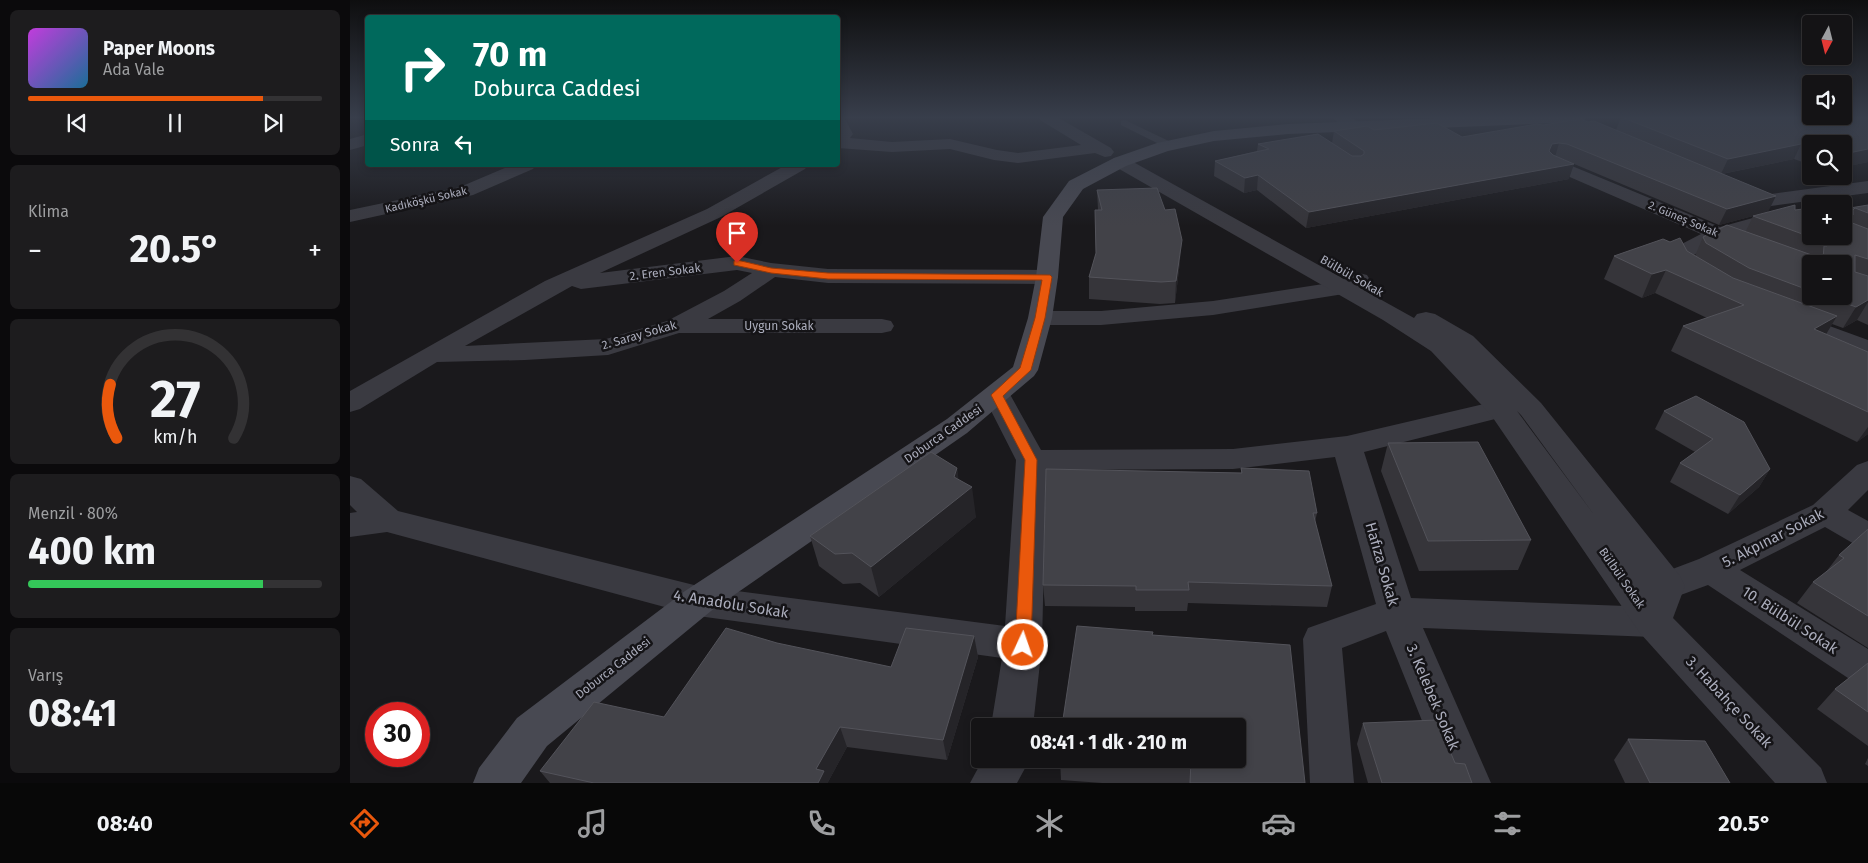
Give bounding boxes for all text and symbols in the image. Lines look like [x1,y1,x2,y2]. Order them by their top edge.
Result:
north arrow [1802,15,1852,65]
map controls [1802,15,1852,305]
text: 70 m [473,33,547,75]
icon: right [390,35,455,100]
text: Paper Moons [103,37,215,60]
text: Ada Vale [103,60,165,79]
text: Doburca Caddesi [473,75,641,102]
button: sound [1802,75,1852,125]
icon: previous [63,109,91,137]
icon: pause [161,109,189,137]
icon: next [259,109,287,137]
icon: left [450,130,478,158]
text: Sonra [390,133,440,156]
button: search [1802,135,1852,185]
street label: Kadıköşkü Sokak [384,184,469,216]
button: + [1802,195,1852,245]
street label: 2. Güneş Sokak [1646,198,1720,240]
text: Klima [28,202,69,221]
pin [716,212,758,263]
icon: arrive [723,219,751,247]
text: 20.5° [129,226,221,272]
text: − [28,234,42,267]
text: + [308,234,322,267]
street label: Bülbül Sokak [1318,252,1387,300]
button: − [1802,255,1852,305]
street label: 2. Eren Sokak [629,261,702,283]
street label: 2. Saray Sokak [600,317,679,352]
street label: Uygun Sokak [744,319,815,333]
text: 27 [150,368,200,431]
street label: Doburca Caddesi [902,402,984,466]
text: km/h [153,426,197,448]
text: Menzil · 80% [28,504,118,523]
street label: 5. Akpınar Sokak [1719,505,1827,571]
street label: Hafıza Sokak [1361,520,1403,608]
text: 400 km [28,528,156,574]
street label: Bülbül Sokak [1596,545,1649,612]
street label: 10. Bülbül Sokak [1739,582,1842,658]
street label: 4. Anadolu Sokak [672,586,790,622]
position arrow [996,618,1048,670]
street label: Doburca Caddesi [573,634,653,702]
street label: 3. Kelebek Sokak [1403,641,1464,753]
street label: 3. Habahçe Sokak [1682,653,1776,752]
text: Varış [28,666,63,685]
text: 08:41 [28,690,118,736]
speed limit sign: 30 [365,702,430,767]
text: 08:41 · 1 dk · 210 m [1030,731,1187,754]
icon: directions [347,806,382,841]
icon: music [575,806,610,841]
icon: phone [804,806,839,841]
icon: climate [1032,806,1067,841]
icon: car [1261,806,1296,841]
icon: filters [1490,806,1525,841]
text: 08:40 [97,810,153,837]
text: 20.5° [1718,810,1771,837]

